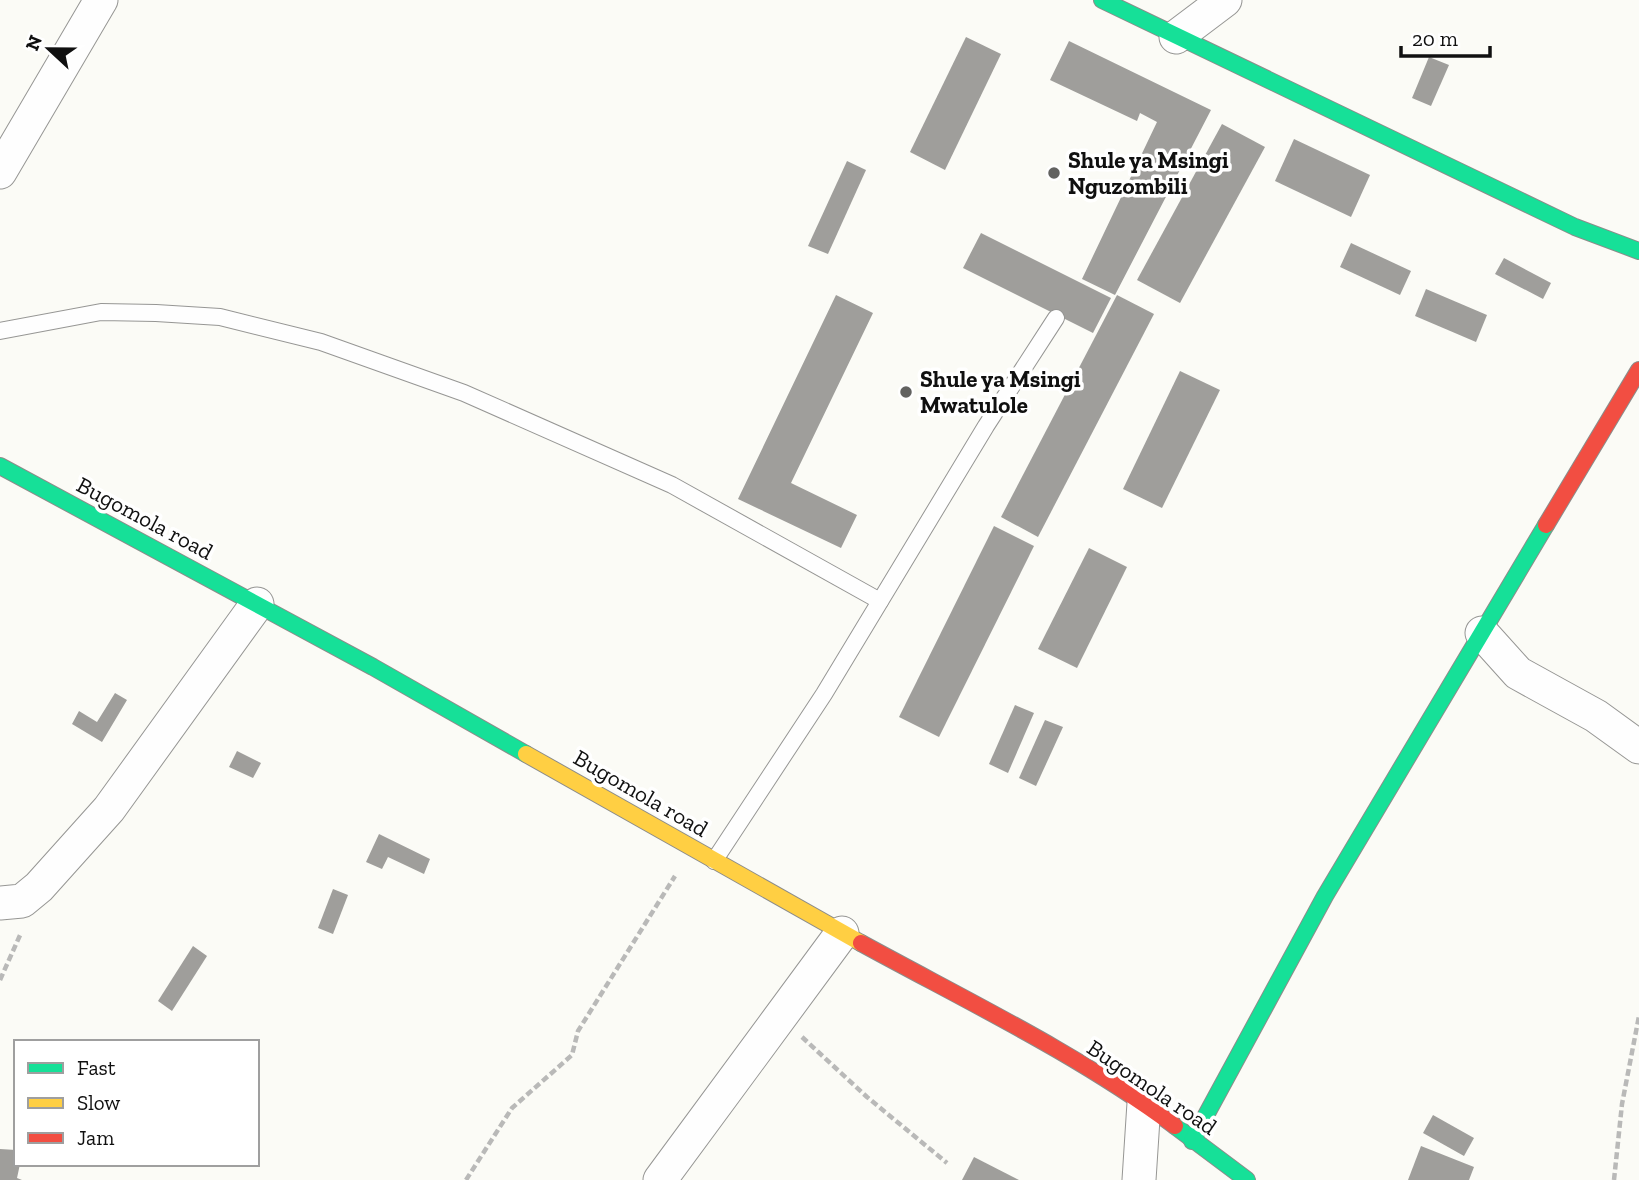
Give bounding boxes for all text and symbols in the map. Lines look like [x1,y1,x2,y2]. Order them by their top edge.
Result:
north arrow [14,14,84,84]
scale bar [1401,14,1490,58]
text: 20 m [1412,26,1458,51]
text: N [20,32,47,54]
place label: Shule ya Msingi Nguzombili [1068,146,1229,200]
marker: Shule ya Msingi Nguzombili [1046,165,1062,181]
place label: Shule ya Msingi Mwatulole [920,365,1081,419]
marker: Shule ya Msingi Mwatulole [898,384,914,400]
street label: Bugomola road [72,470,218,566]
street label: Bugomola road [569,743,713,843]
street label: Bugomola road [1082,1033,1223,1141]
legend [14,1040,259,1166]
text: Fast [77,1055,116,1080]
text: Slow [77,1090,120,1115]
text: Jam [77,1125,114,1150]

